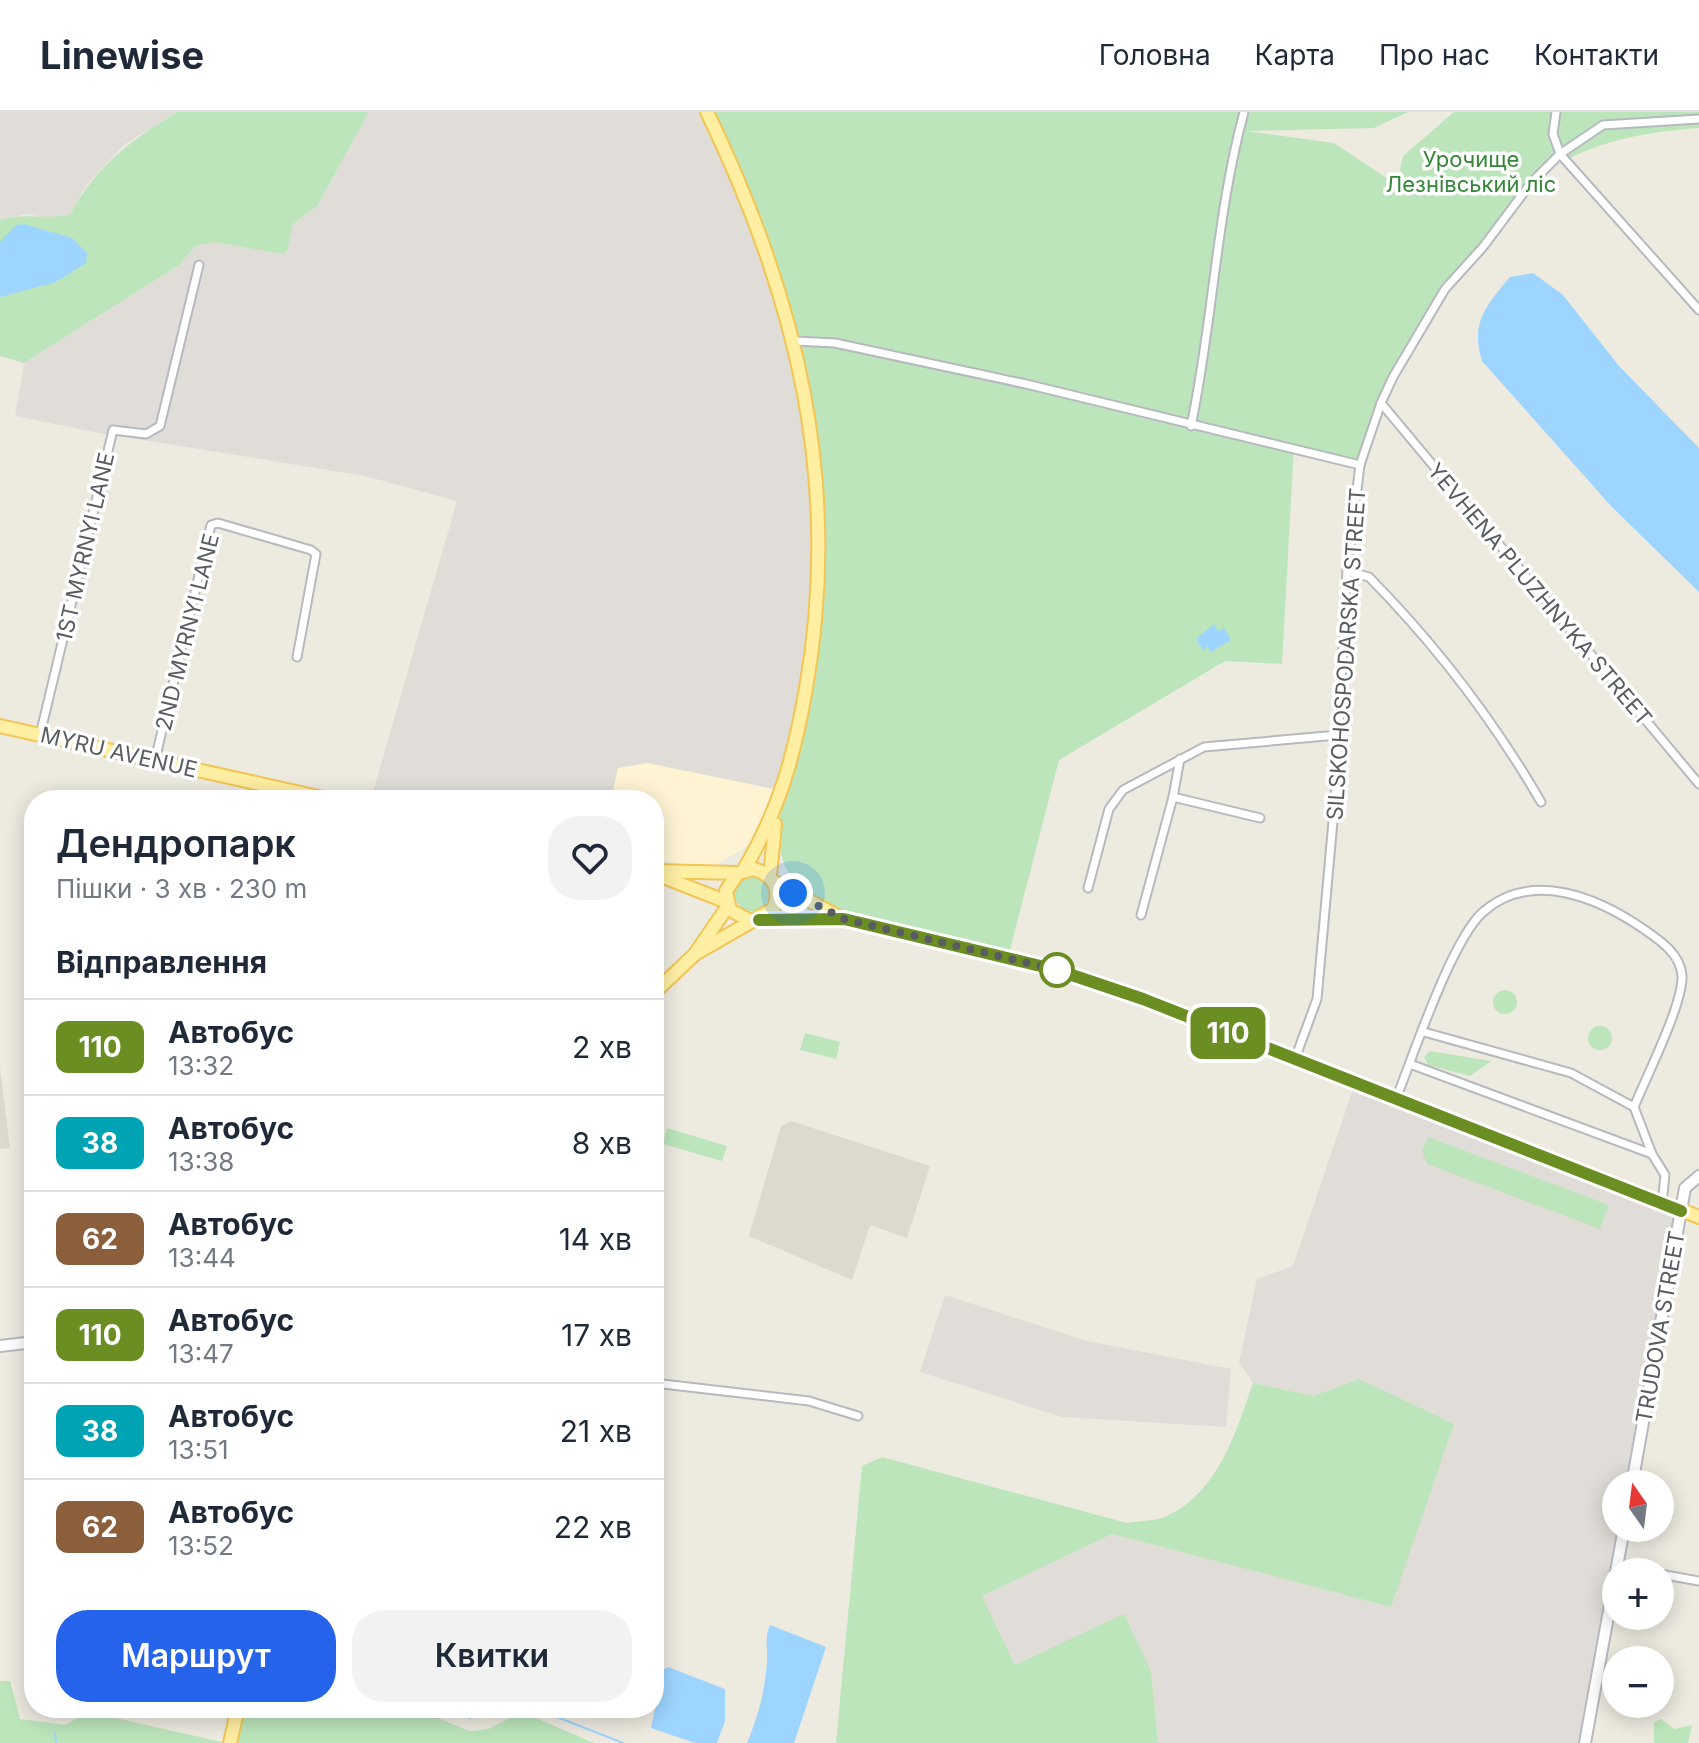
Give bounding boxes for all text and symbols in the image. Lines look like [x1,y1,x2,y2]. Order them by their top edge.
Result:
text: Linewise [40,32,204,78]
text: Головна [1099,38,1211,72]
text: Карта [1255,38,1335,72]
text: Про нас [1379,38,1490,72]
text: Контакти [1534,38,1659,72]
park label: Урочище Лезнівський ліс [1386,146,1556,197]
street label: 1ST MYRNYI LANE [51,450,119,644]
street label: YEVHENA PLUZHNYKA STREET [1422,457,1658,731]
street label: SILSKOHOSPODARSKA STREET [1321,487,1371,821]
street label: 2ND MYRNYI LANE [150,531,224,733]
street label: MYRU AVENUE [38,721,200,783]
button: heart [548,816,632,900]
text: Дендропарк [56,820,296,866]
text: Пішки · 3 хв · 230 m [56,873,307,904]
your location [773,873,813,913]
text: Відправлення [56,944,267,980]
unlabelled marker [1040,953,1074,987]
line badge: 110 [1182,1007,1274,1059]
text: Автобус [168,1014,294,1050]
text: 110 [1206,1016,1250,1050]
text: 2 хв [572,1029,632,1065]
text: 110 [78,1030,122,1064]
text: 13:32 [168,1050,234,1081]
text: Автобус [168,1110,294,1146]
text: 8 хв [572,1125,632,1161]
text: 38 [82,1126,118,1160]
text: 13:38 [168,1146,234,1177]
text: Автобус [168,1206,294,1242]
text: 14 хв [559,1221,632,1257]
text: 62 [82,1222,118,1256]
street label: TRUDOVA STREET [1630,1229,1690,1425]
text: 13:44 [168,1242,236,1273]
text: Автобус [168,1302,294,1338]
text: 17 хв [561,1317,632,1353]
text: 110 [78,1318,122,1352]
text: 13:47 [168,1338,234,1369]
text: Автобус [168,1398,294,1434]
text: 21 хв [560,1413,632,1449]
text: 38 [82,1414,118,1448]
text: 13:51 [168,1434,229,1465]
north arrow [1602,1470,1674,1542]
map controls [1602,1470,1674,1718]
text: Автобус [168,1494,294,1530]
text: 22 хв [554,1509,632,1545]
text: 62 [82,1510,118,1544]
text: 13:52 [168,1530,234,1561]
button: + [1602,1558,1674,1630]
button: Маршрут [56,1610,336,1702]
button: Квитки [352,1610,632,1702]
button: − [1602,1646,1674,1718]

